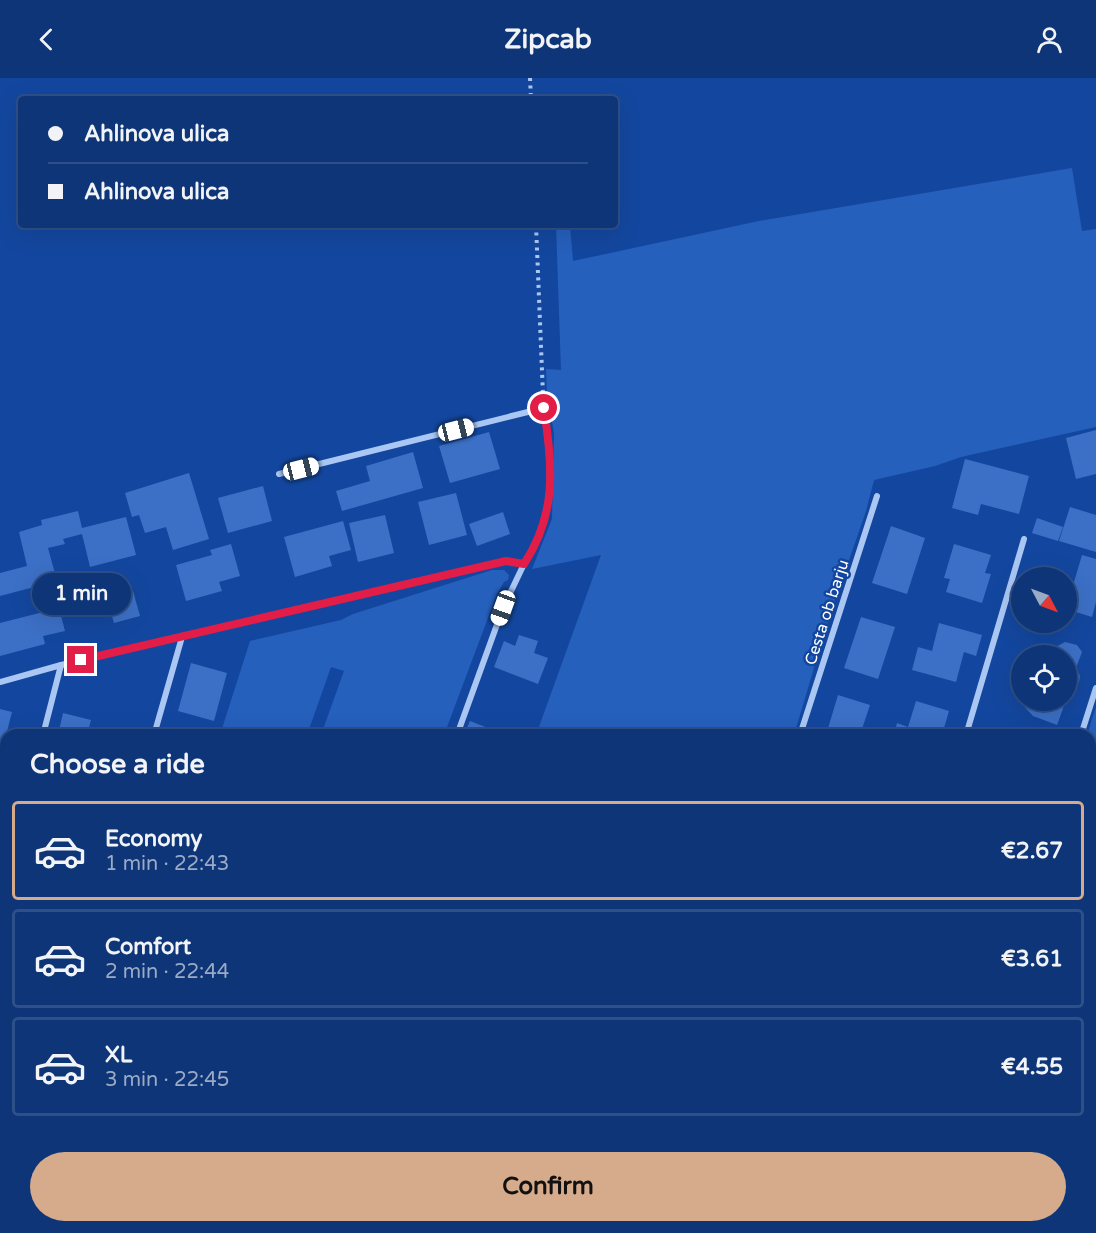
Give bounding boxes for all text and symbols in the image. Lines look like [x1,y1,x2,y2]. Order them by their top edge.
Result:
icon: back [30,23,63,56]
text: Zipcab [504,23,592,56]
icon: person [1033,23,1066,56]
text: Ahlinova ulica [84,121,229,147]
text: Ahlinova ulica [84,179,229,205]
route start [530,394,557,421]
car [436,417,476,443]
car [281,456,321,482]
street label: Cesta ob barju [800,557,853,668]
north arrow [1011,567,1077,633]
map controls [1011,567,1077,711]
callout: 1 min [32,573,130,615]
text: 1 min [55,582,108,606]
car [488,588,518,628]
button: locate [1011,645,1077,711]
route end [67,646,94,673]
text: Choose a ride [30,748,205,781]
icon: car [33,824,87,878]
text: Economy [105,826,202,852]
text: €2.67 [1001,838,1063,864]
text: 1 min · 22:43 [105,852,229,876]
icon: car [33,932,87,986]
text: Comfort [105,934,191,960]
text: €3.61 [1001,946,1063,972]
text: 2 min · 22:44 [105,960,229,984]
icon: car [33,1040,87,1094]
text: XL [105,1042,132,1068]
text: €4.55 [1001,1054,1063,1080]
text: 3 min · 22:45 [105,1068,229,1092]
button: Confirm [30,1152,1066,1221]

